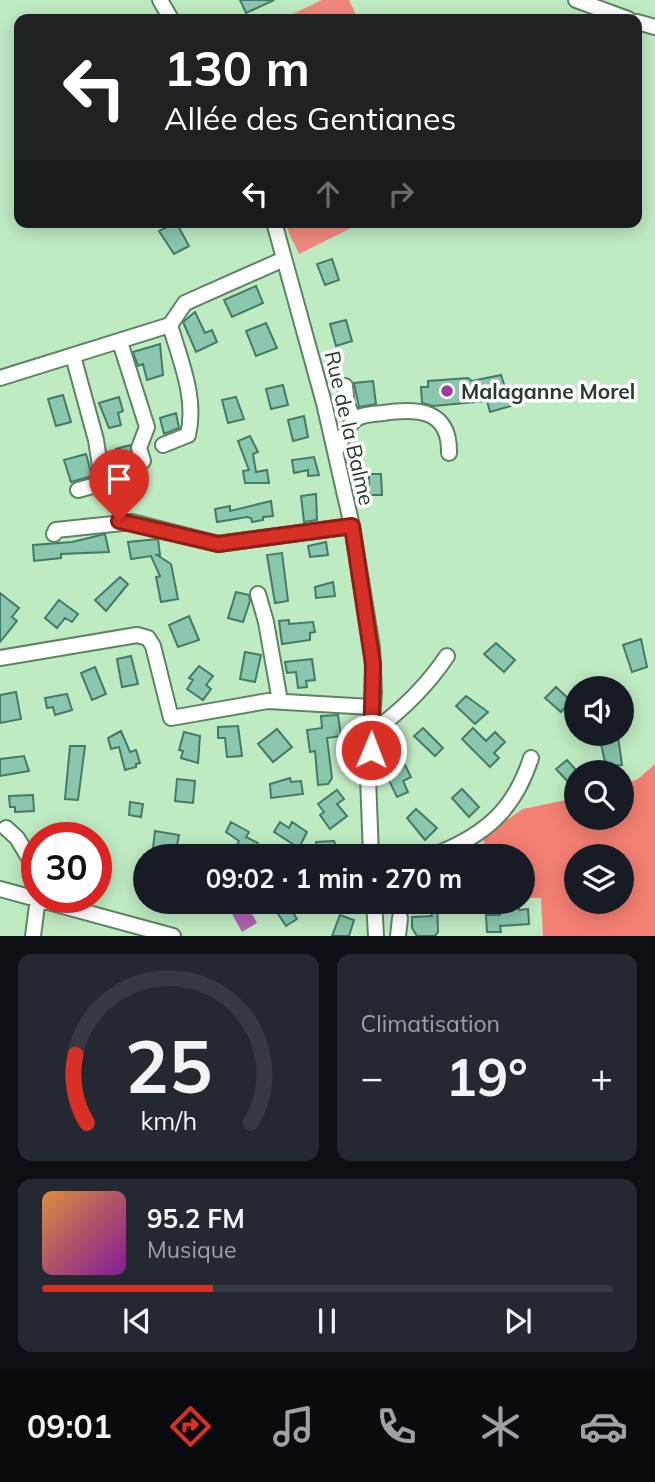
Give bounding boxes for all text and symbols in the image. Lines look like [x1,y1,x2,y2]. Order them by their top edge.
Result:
text: 130 m [164,37,310,98]
icon: left [49,42,140,133]
text: Allée des Gentianes [164,98,456,138]
icon: left [236,175,274,213]
icon: ahead [309,175,347,213]
icon: right [382,175,420,213]
street label: Rue de la Balme [320,348,380,508]
place label: Malaganne Morel [461,378,635,404]
marker: Malaganne Morel [439,383,455,399]
pin [89,449,149,521]
icon: arrive [100,460,138,498]
map controls [564,676,634,914]
button: sound [564,676,634,746]
position arrow [334,713,408,787]
button: search [564,760,634,830]
speed limit sign: 30 [21,822,112,913]
button: layers [564,844,634,914]
text: 09:02 · 1 min · 270 m [206,862,462,895]
text: Climatisation [361,1009,500,1038]
text: 25 [125,1021,212,1112]
text: 19° [446,1044,528,1109]
text: − [361,1053,383,1101]
text: + [590,1053,613,1101]
text: km/h [140,1105,197,1136]
text: 95.2 FM [147,1202,245,1235]
text: Musique [147,1235,236,1264]
icon: previous [118,1302,156,1340]
icon: pause [308,1302,346,1340]
icon: next [499,1302,537,1340]
icon: directions [166,1402,215,1451]
icon: music [269,1402,318,1451]
icon: phone [372,1402,421,1451]
icon: climate [476,1402,525,1451]
icon: car [579,1402,628,1451]
text: 09:01 [27,1406,112,1446]

